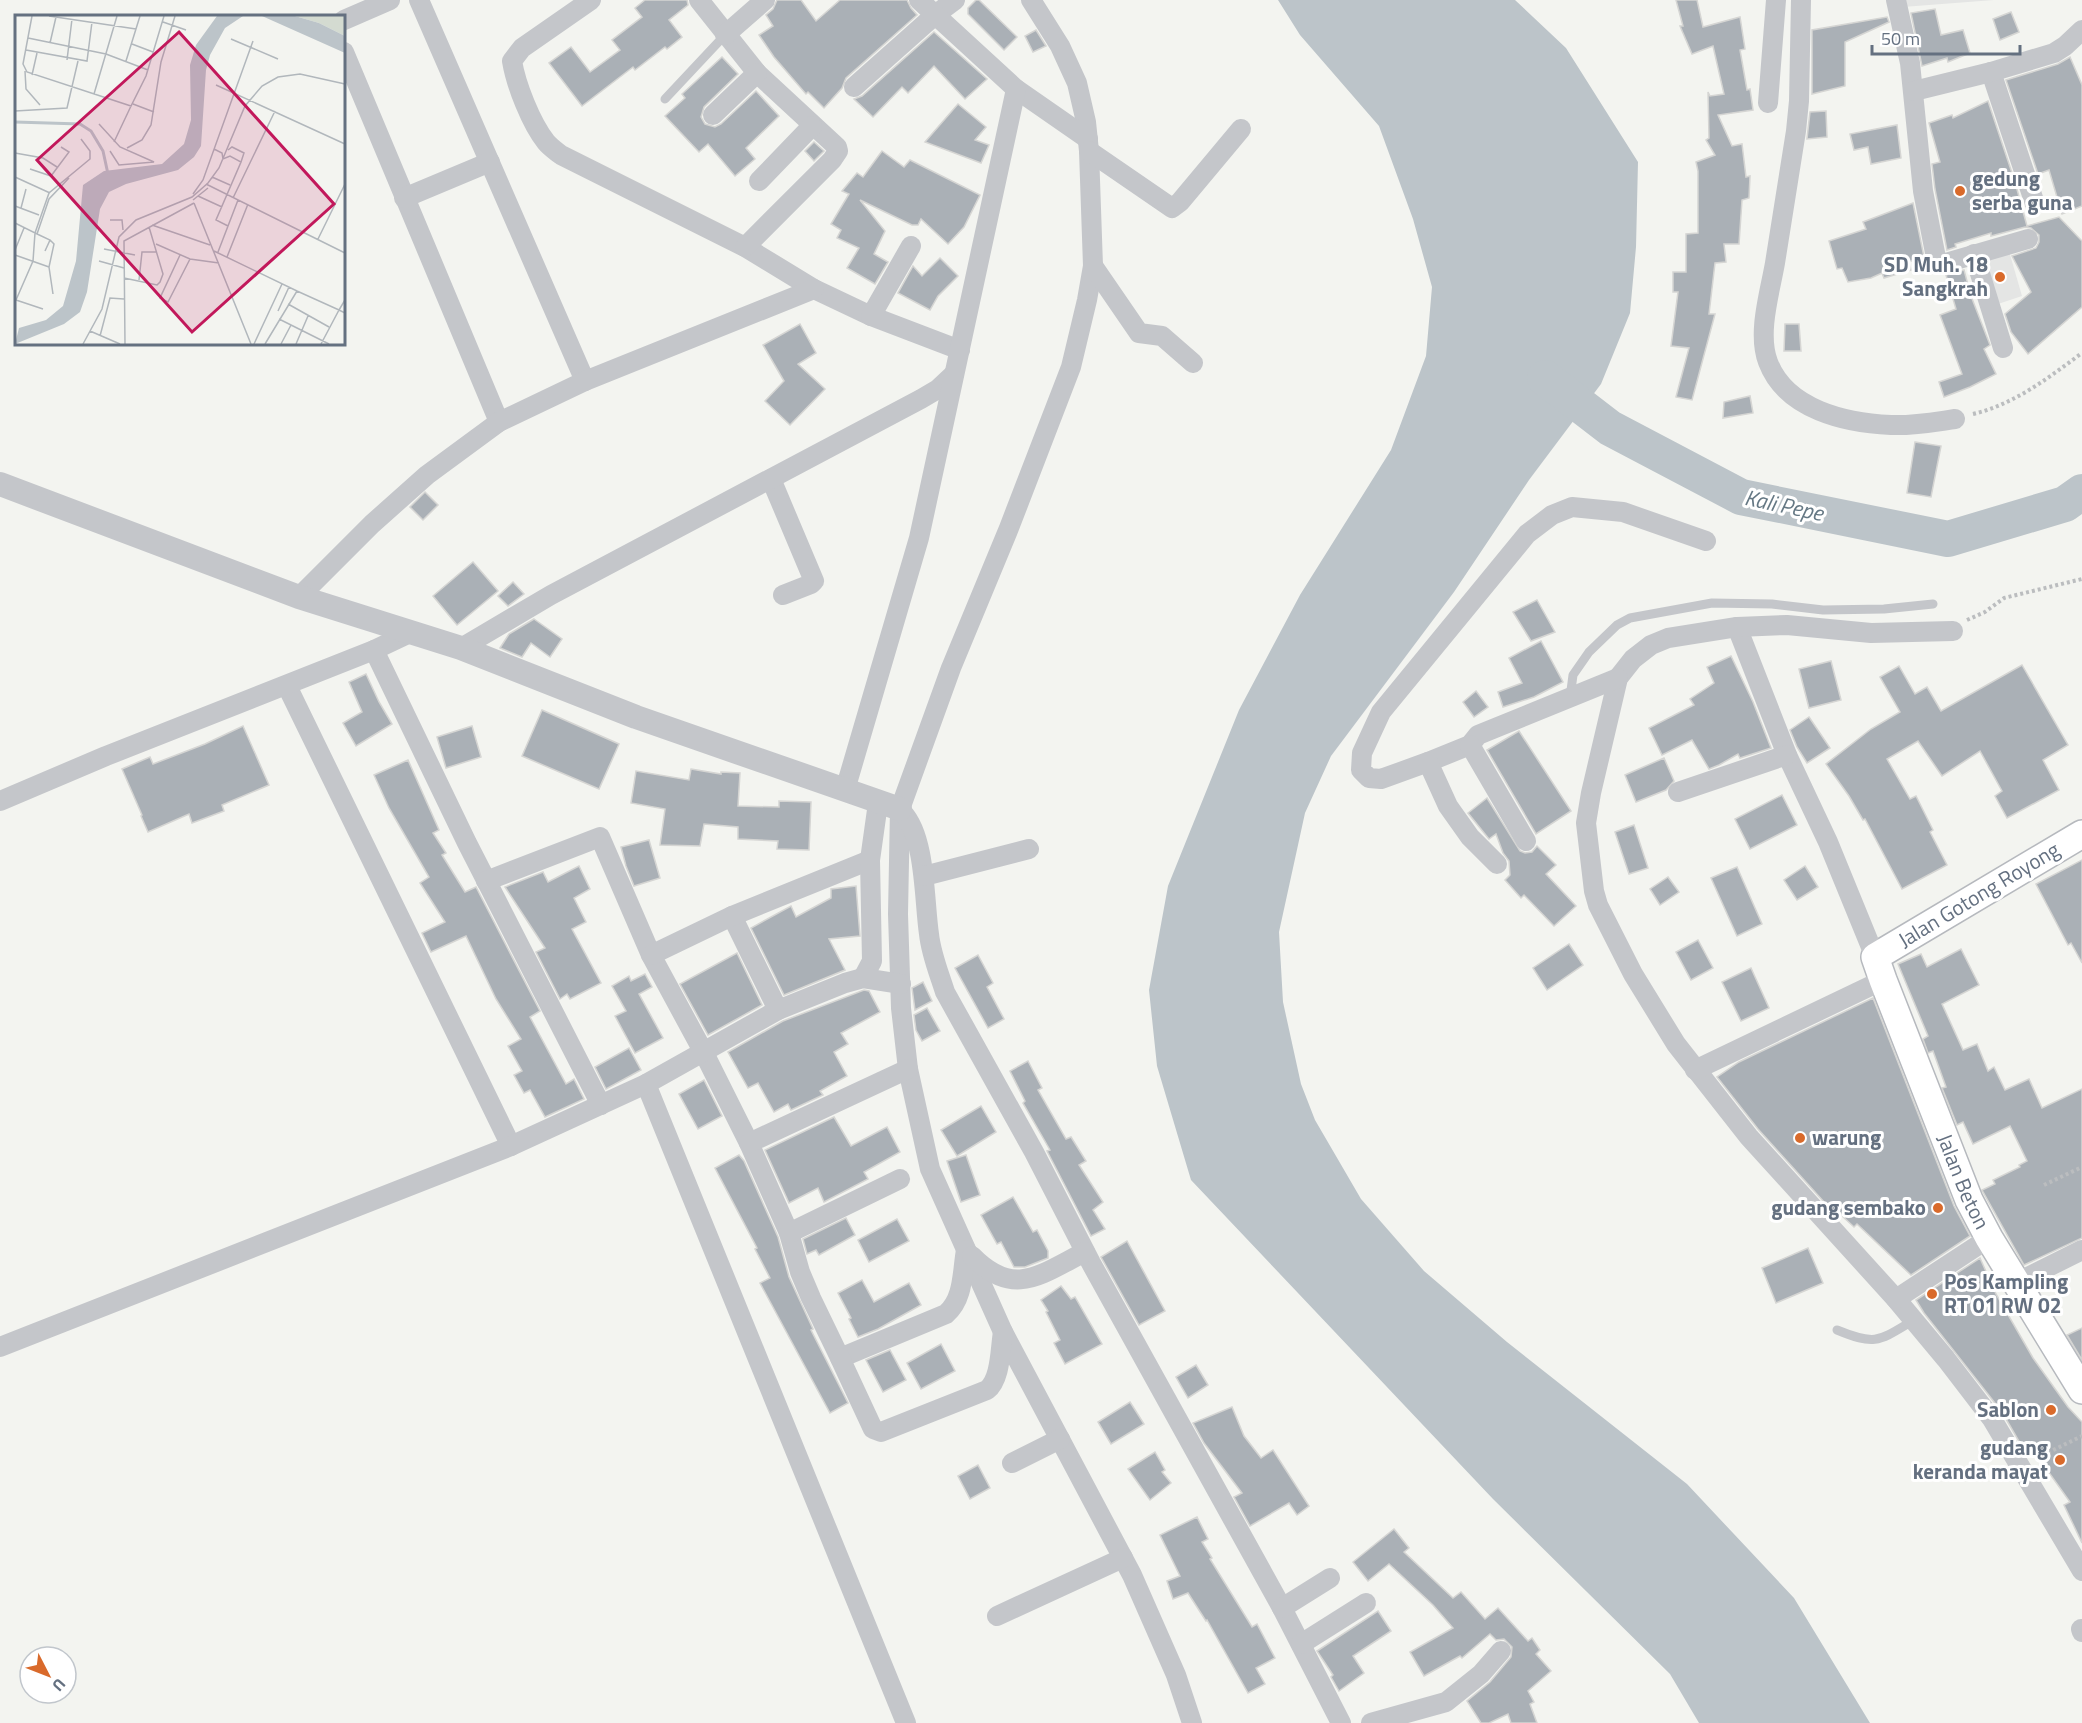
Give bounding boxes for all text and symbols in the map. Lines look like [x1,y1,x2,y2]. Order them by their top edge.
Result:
inset map [15,15,345,345]
scale bar [1872,18,2020,56]
text: 50 m [1881,25,1920,52]
place label: gedung serba guna [1972,162,2073,218]
marker: gedung serba guna [1953,184,1967,198]
place label: SD Muh. 18 Sangkrah [1884,248,1988,304]
marker: SD Muh. 18 Sangkrah [1993,270,2007,284]
water label: Kali Pepe [1742,480,1828,530]
street label: Jalan Gotong Royong [1892,833,2066,955]
place label: warung [1812,1121,1881,1153]
street label: Jalan Beton [1930,1129,1999,1235]
marker: warung [1793,1131,1807,1145]
place label: gudang sembako [1771,1191,1926,1223]
marker: gudang sembako [1931,1201,1945,1215]
place label: Pos Kampling RT 01 RW 02 [1944,1265,2068,1321]
marker: Pos Kampling RT 01 RW 02 [1925,1287,1939,1301]
place label: Sablon [1977,1393,2039,1425]
marker: Sablon [2044,1403,2058,1417]
place label: gudang keranda mayat [1913,1431,2048,1487]
marker: gudang keranda mayat [2053,1453,2067,1467]
north arrow [18,1645,78,1705]
text: U [47,1673,72,1697]

